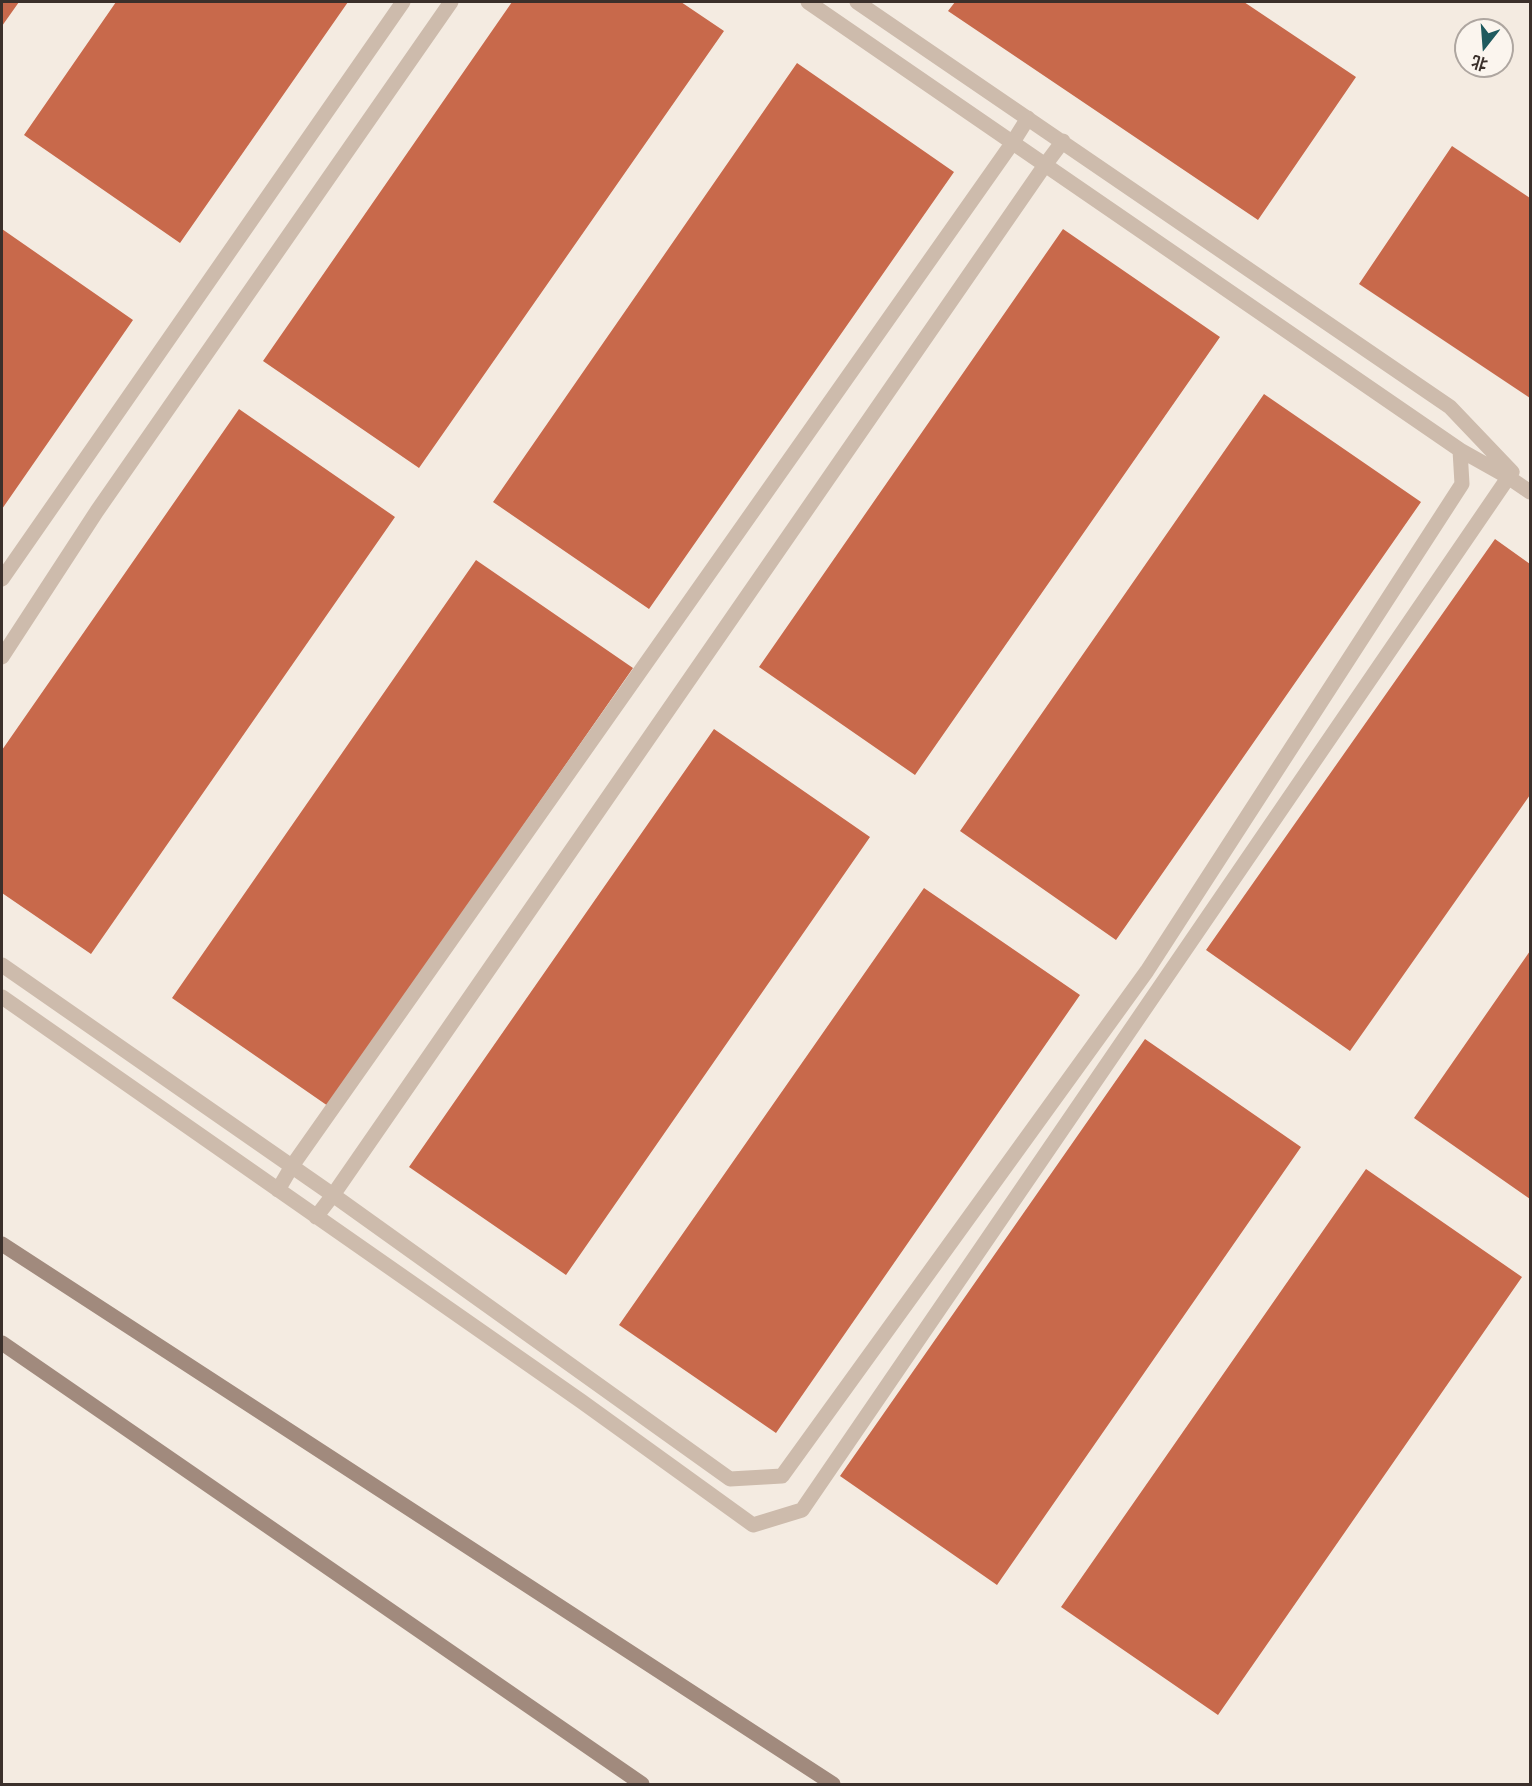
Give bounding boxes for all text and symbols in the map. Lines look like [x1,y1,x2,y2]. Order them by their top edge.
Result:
north arrow [1454,18,1514,78]
text: 北 [1469,51,1490,75]

